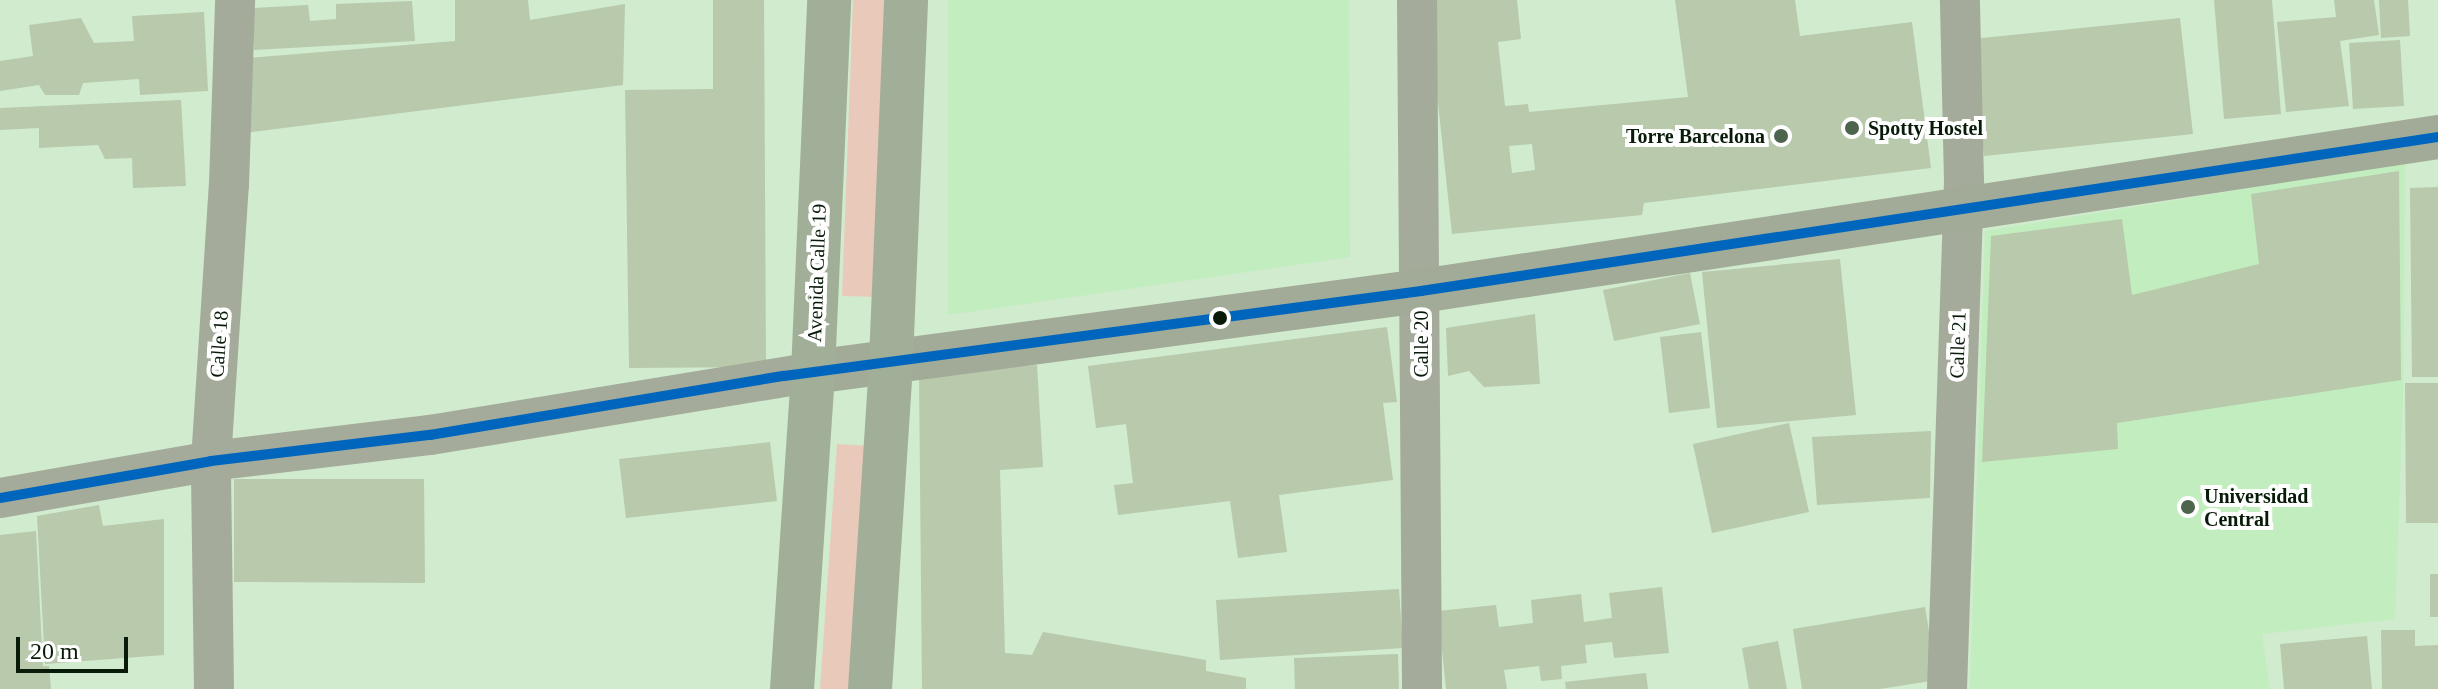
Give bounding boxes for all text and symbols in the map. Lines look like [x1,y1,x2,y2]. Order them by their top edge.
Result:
place label: Spotty Hostel [1868,116,1983,140]
marker: Spotty Hostel [1843,119,1861,137]
place label: Torre Barcelona [1626,124,1765,148]
marker: Torre Barcelona [1772,127,1790,145]
street label: Avenida Calle 19 [803,203,831,343]
street label: Calle 18 [205,310,233,378]
unlabelled marker [1212,310,1228,326]
street label: Calle 20 [1409,310,1433,378]
street label: Calle 21 [1945,311,1971,379]
place label: Universidad Central [2204,484,2308,531]
marker: Universidad Central [2179,498,2197,516]
scale bar [20,621,132,671]
text: 20 m [30,638,79,664]

